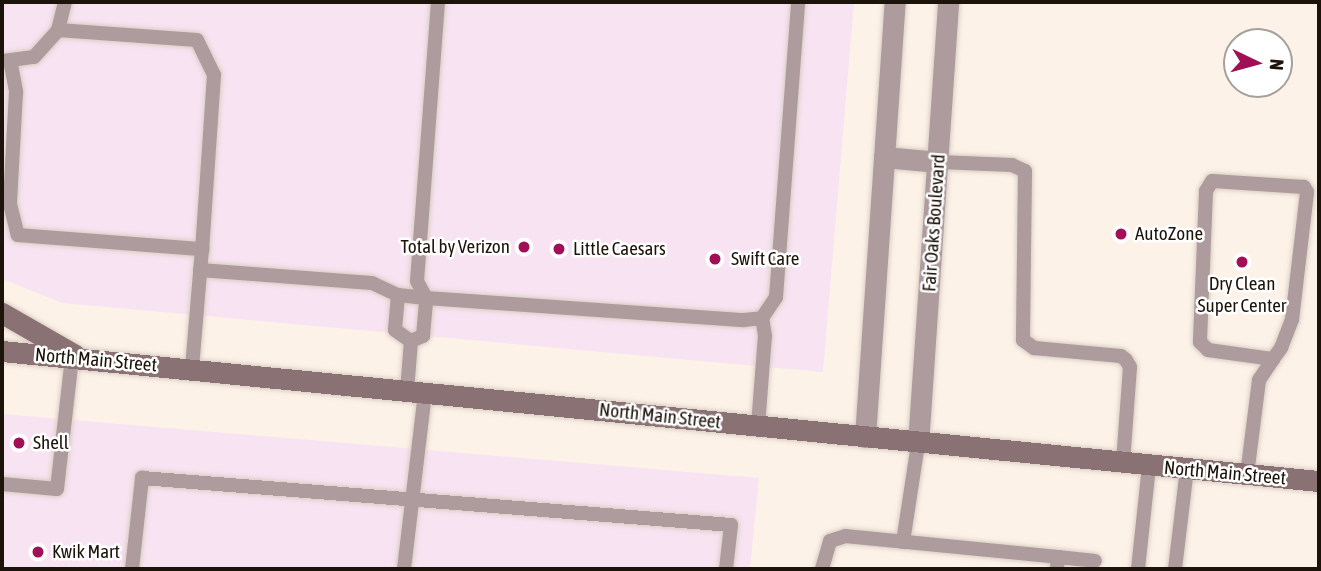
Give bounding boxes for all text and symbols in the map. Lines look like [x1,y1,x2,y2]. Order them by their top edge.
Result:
north arrow [1223,28,1293,98]
text: N [1265,58,1288,71]
street label: Fair Oaks Boulevard [918,153,950,293]
place label: AutoZone [1135,223,1203,245]
marker: AutoZone [1113,226,1129,242]
place label: Total by Verizon [401,236,510,258]
place label: Little Caesars [573,238,666,260]
marker: Total by Verizon [516,239,532,255]
marker: Little Caesars [551,241,567,257]
place label: Swift Care [731,248,799,270]
marker: Swift Care [705,249,725,269]
marker: Dry Clean Super Center [1234,254,1250,270]
place label: Dry Clean Super Center [1198,273,1286,317]
street label: North Main Street [34,343,158,377]
street label: North Main Street [598,398,722,434]
place label: Shell [33,432,69,454]
marker: Shell [11,435,27,451]
street label: North Main Street [1163,456,1287,490]
place label: Kwik Mart [52,541,120,563]
marker: Kwik Mart [30,544,46,560]

